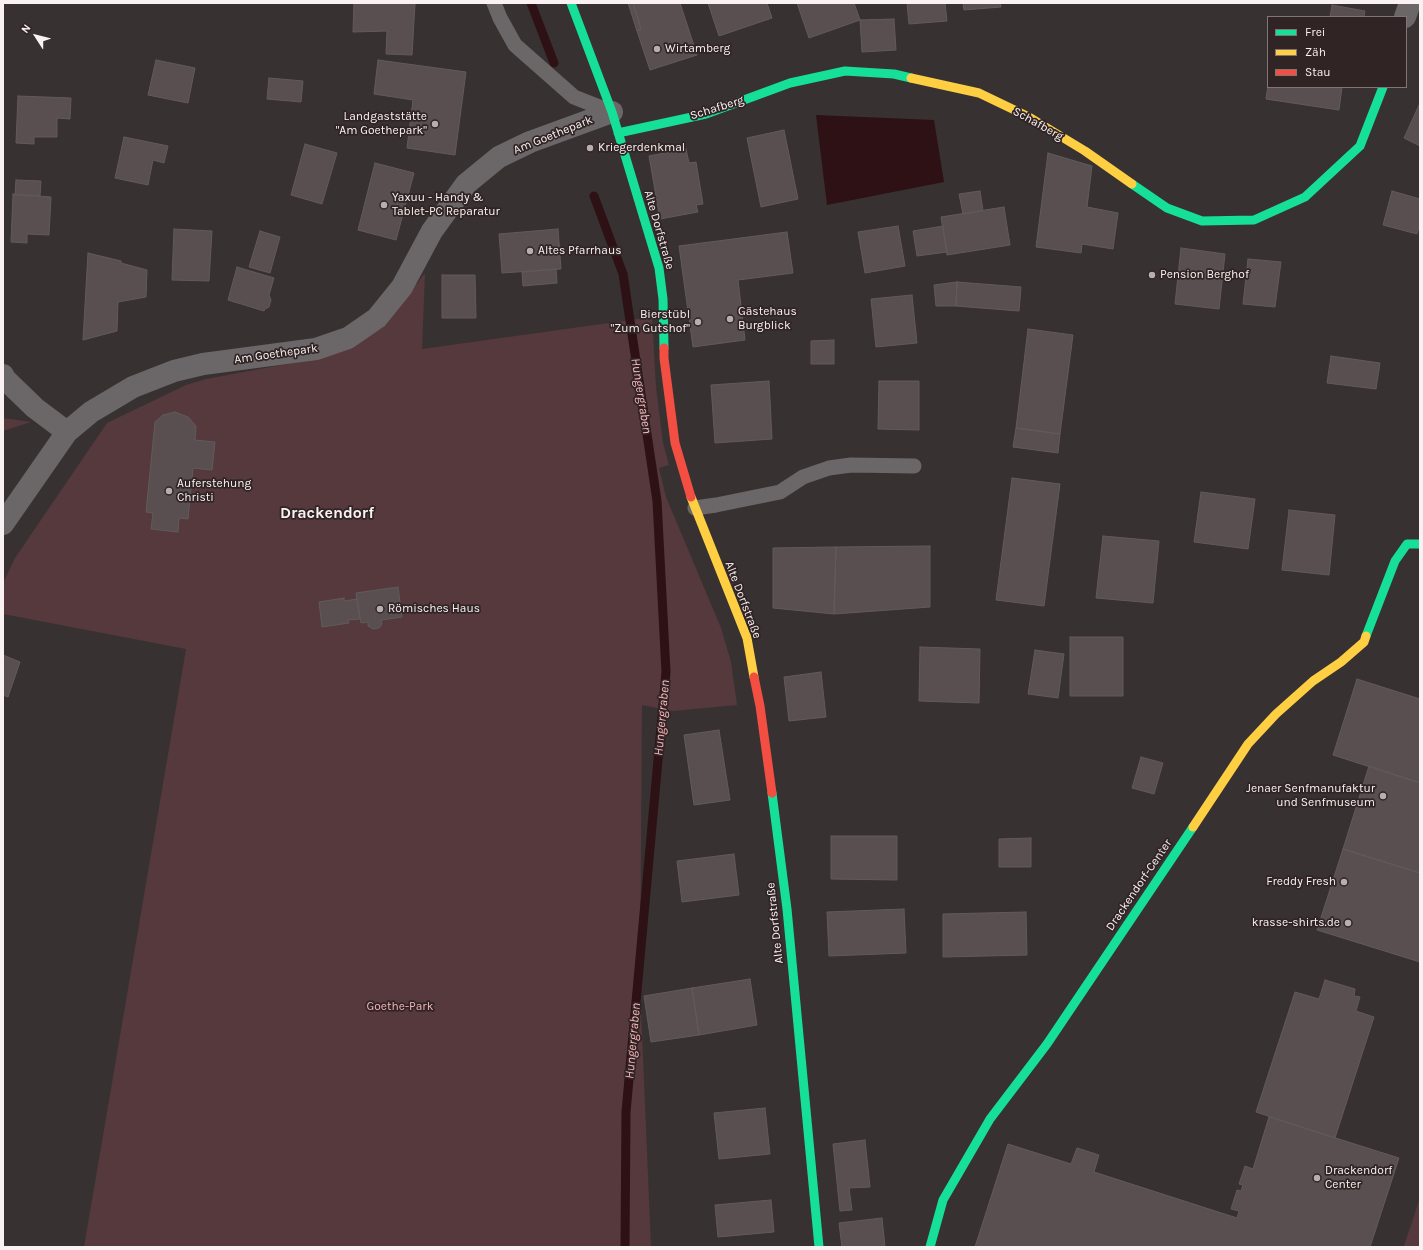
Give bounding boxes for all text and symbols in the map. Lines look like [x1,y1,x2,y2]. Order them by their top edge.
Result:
north arrow [16,16,56,56]
legend [1267,16,1407,88]
text: N [18,22,33,36]
text: Frei [1305,25,1325,39]
place label: Wirtamberg [665,42,730,56]
marker: Wirtamberg [652,44,662,54]
text: Zäh [1305,45,1326,59]
text: Stau [1305,65,1331,79]
street label: Schafberg [688,93,746,123]
street label: Schafberg [1010,104,1066,144]
place label: Landgaststätte "Am Goethepark" [336,110,427,138]
street label: Am Goethepark [511,113,595,157]
marker: Landgaststätte "Am Goethepark" [430,119,440,129]
place label: Kriegerdenkmal [598,141,685,155]
marker: Kriegerdenkmal [585,143,595,153]
street label: Alte Dorfstraße [641,189,677,271]
place label: Yaxuu - Handy & Tablet-PC Reparatur [392,191,500,219]
marker: Yaxuu - Handy & Tablet-PC Reparatur [379,200,389,210]
place label: Altes Pfarrhaus [538,244,622,258]
marker: Altes Pfarrhaus [525,246,535,256]
place label: Pension Berghof [1160,268,1249,282]
marker: Pension Berghof [1147,270,1157,280]
place label: Gästehaus Burgblick [738,305,797,333]
place label: Bierstübl "Zum Gutshof" [611,308,690,336]
marker: Gästehaus Burgblick [725,314,735,324]
marker: Bierstübl "Zum Gutshof" [693,317,703,327]
street label: Am Goethepark [233,341,319,367]
water label: Hungergraben [627,357,655,435]
place label: Auferstehung Christi [177,477,251,505]
marker: Auferstehung Christi [164,486,174,496]
district label: Drackendorf [280,503,374,523]
street label: Alte Dorfstraße [722,559,764,641]
place label: Römisches Haus [388,602,480,616]
marker: Römisches Haus [375,604,385,614]
water label: Hungergraben [651,679,673,757]
place label: Jenaer Senfmanufaktur und Senfmuseum [1246,782,1375,810]
marker: Jenaer Senfmanufaktur und Senfmuseum [1378,791,1388,801]
street label: Drackendorf-Center [1103,837,1175,933]
place label: Freddy Fresh [1266,875,1336,889]
marker: Freddy Fresh [1339,877,1349,887]
street label: Alte Dorfstraße [764,882,786,964]
place label: krasse-shirts.de [1252,916,1340,930]
marker: krasse-shirts.de [1343,918,1353,928]
park label: Goethe-Park [367,1000,433,1014]
water label: Hungergraben [622,1002,644,1080]
place label: Drackendorf Center [1325,1164,1392,1192]
marker: Drackendorf Center [1312,1173,1322,1183]

